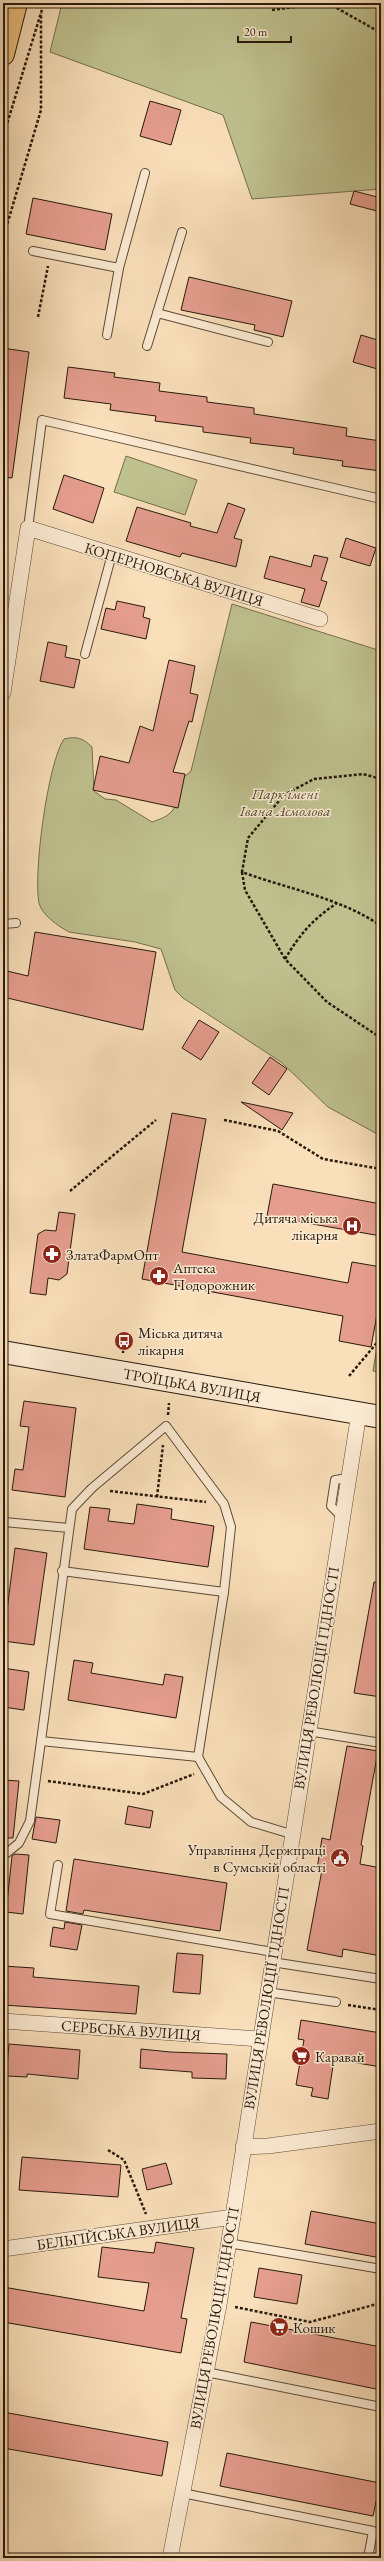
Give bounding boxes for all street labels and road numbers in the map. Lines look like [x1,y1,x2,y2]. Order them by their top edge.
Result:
street label: КОПЕРНОВСЬКА ВУЛИЦЯ [82,538,266,610]
street label: ТРОЇЦЬКА ВУЛИЦЯ [122,1364,262,1406]
street label: ВУЛИЦЯ РЕВОЛЮЦІЇ ГІДНОСТІ [289,1565,343,1791]
street label: ВУЛИЦЯ РЕВОЛЮЦІЇ ГІДНОСТІ [239,1885,293,2111]
street label: СЕРБСЬКА ВУЛИЦЯ [60,2016,202,2044]
street label: ВУЛИЦЯ РЕВОЛЮЦІЇ ГІДНОСТІ [185,2206,243,2430]
street label: БЕЛЬГІЙСЬКА ВУЛИЦЯ [35,2212,201,2254]

